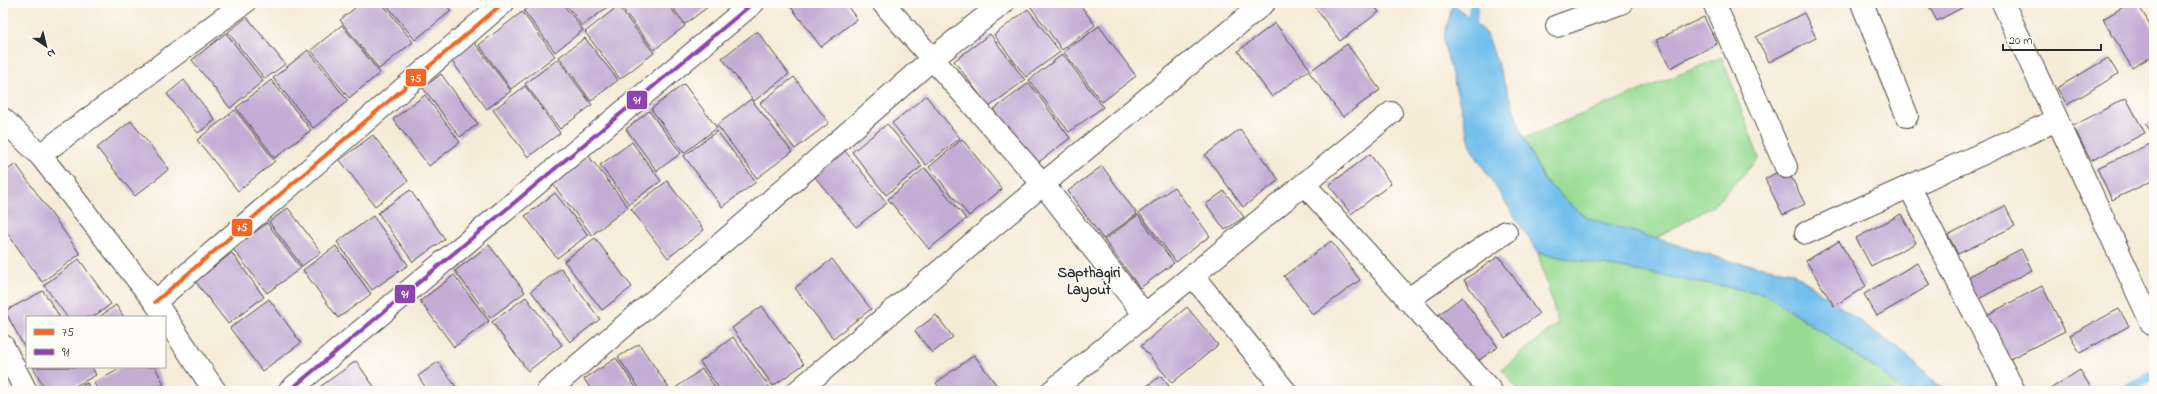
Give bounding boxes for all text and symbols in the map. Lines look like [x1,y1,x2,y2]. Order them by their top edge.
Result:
north arrow [26,26,66,66]
scale bar [2003,26,2101,52]
text: 20 m [2009,32,2032,50]
text: N [44,45,59,62]
line badge: 75 [405,68,427,87]
text: 75 [411,71,422,87]
line badge: 91 [626,90,648,110]
text: 91 [633,93,641,109]
line badge: 75 [231,218,253,237]
text: 75 [237,220,248,236]
district label: Sapthagiri Layout [1058,262,1121,303]
line badge: 91 [394,284,416,304]
text: 91 [401,287,409,303]
legend [26,316,166,368]
text: 75 [62,324,74,342]
text: 91 [62,344,70,362]

